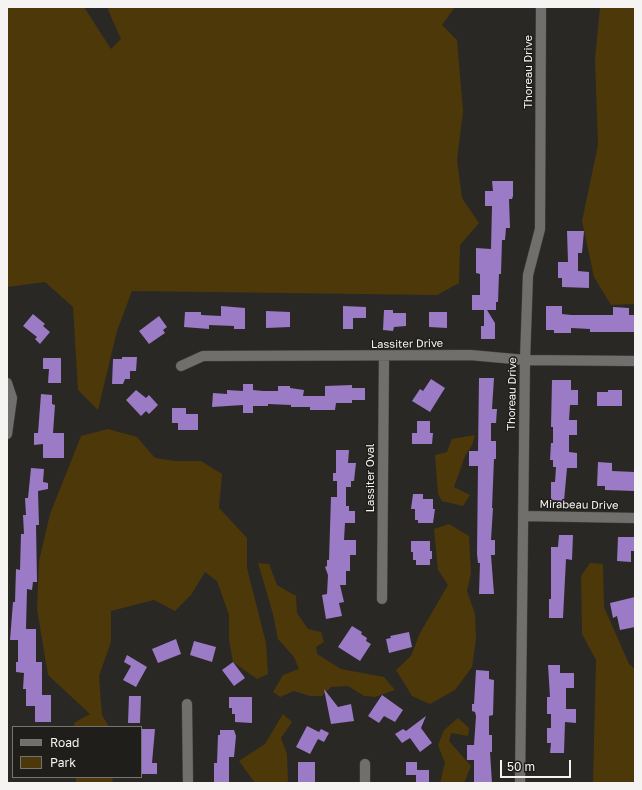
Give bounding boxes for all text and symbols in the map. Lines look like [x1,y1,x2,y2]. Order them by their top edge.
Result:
street label: Thoreau Drive [522,35,536,109]
street label: Lassiter Drive [371,337,443,351]
street label: Thoreau Drive [505,357,519,431]
street label: Lassiter Oval [364,444,378,512]
street label: Mirabeau Drive [539,498,619,512]
legend [12,726,142,778]
text: Road [50,735,79,750]
scale bar [502,752,573,778]
text: Park [50,755,76,770]
text: 50 m [507,759,535,774]

